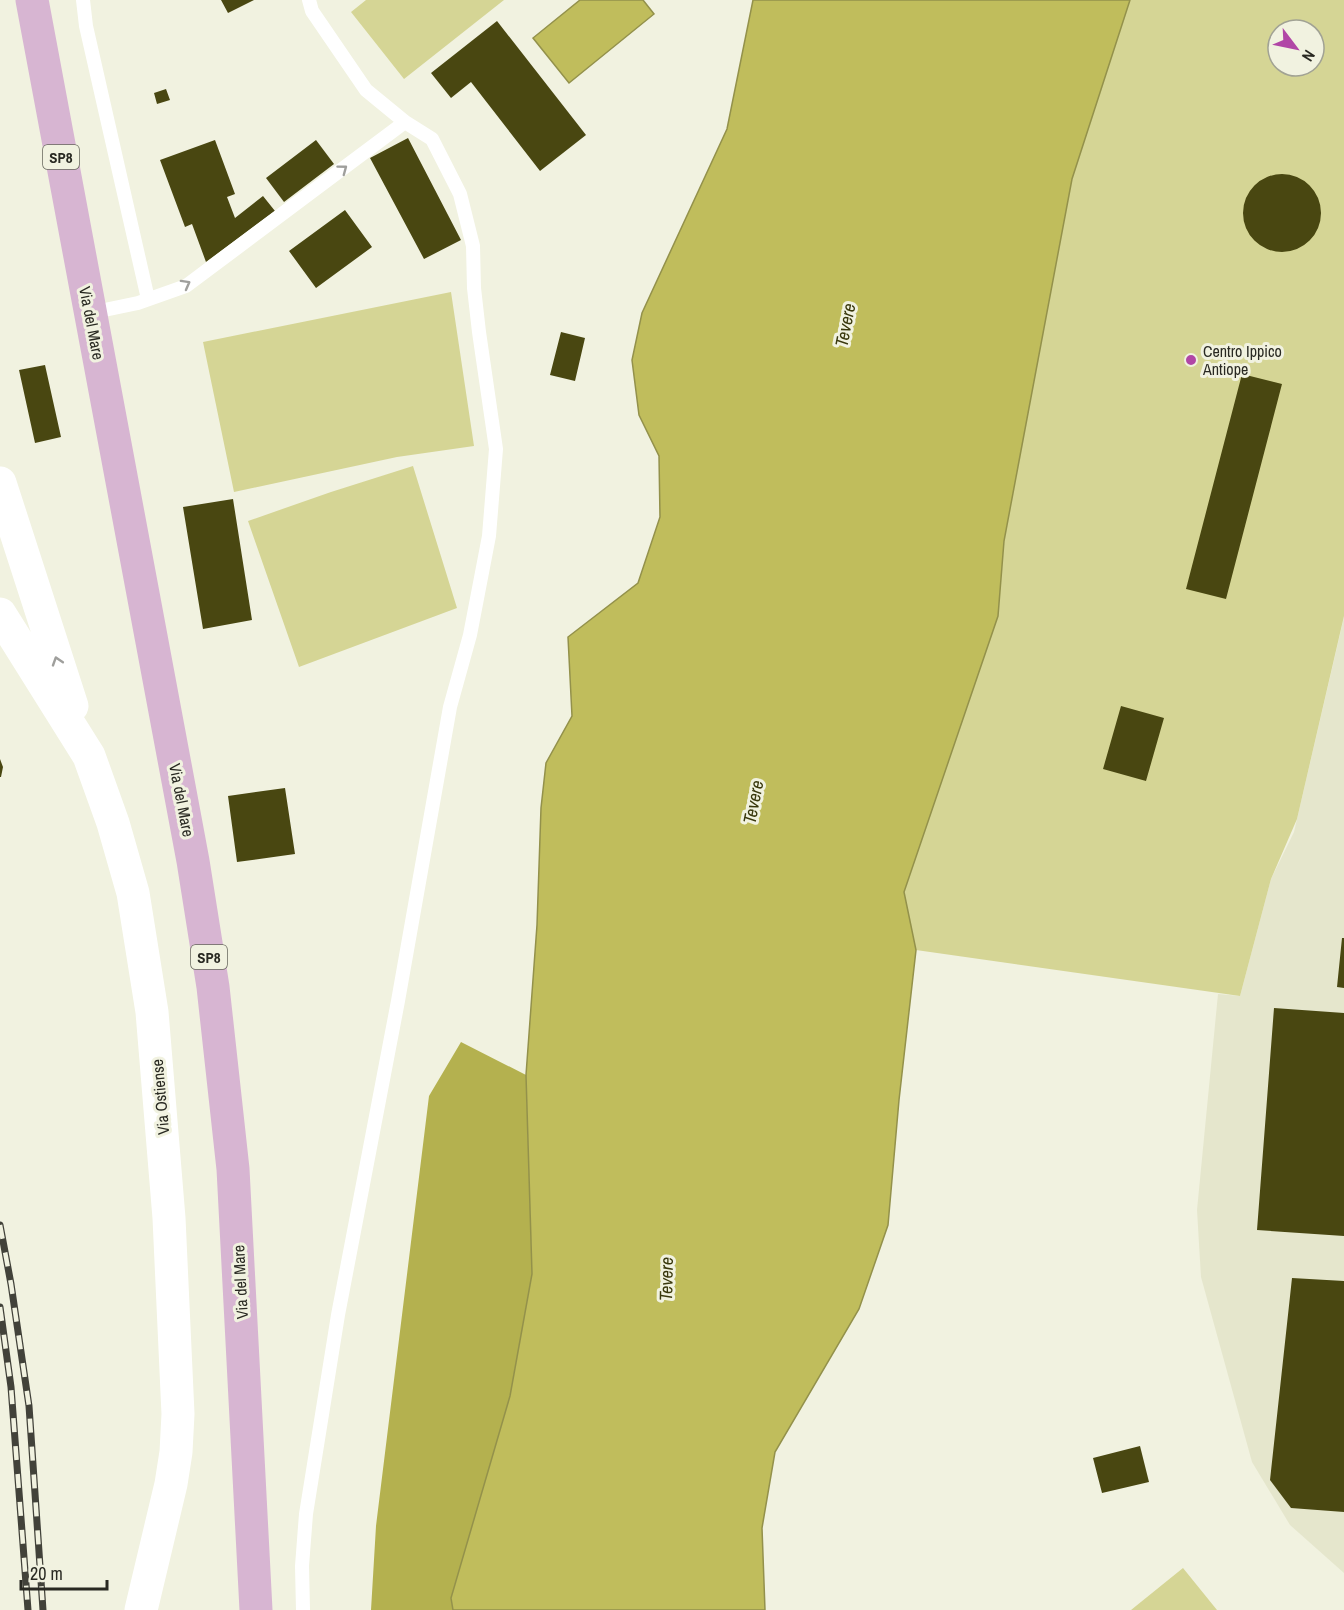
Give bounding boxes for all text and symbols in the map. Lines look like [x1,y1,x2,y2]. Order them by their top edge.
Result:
north arrow [1266,18,1326,78]
text: N [1297,46,1321,66]
road number: SP8 [43,145,79,169]
one-way arrow [336,165,347,176]
one-way arrow [180,280,190,291]
street label: Via del Mare [74,284,110,362]
water label: Tevere [829,301,861,349]
place label: Centro Ippico Antiope [1202,340,1282,380]
marker: Centro Ippico Antiope [1184,353,1198,367]
one-way arrow [52,656,65,667]
street label: Via del Mare [164,761,200,839]
water label: Tevere [737,778,769,826]
road number: SP8 [191,945,227,969]
street label: Via Ostiense [146,1058,174,1136]
street label: Via del Mare [227,1244,253,1320]
water label: Tevere [653,1257,679,1301]
scale bar [21,1553,106,1591]
text: 20 m [30,1561,63,1586]

